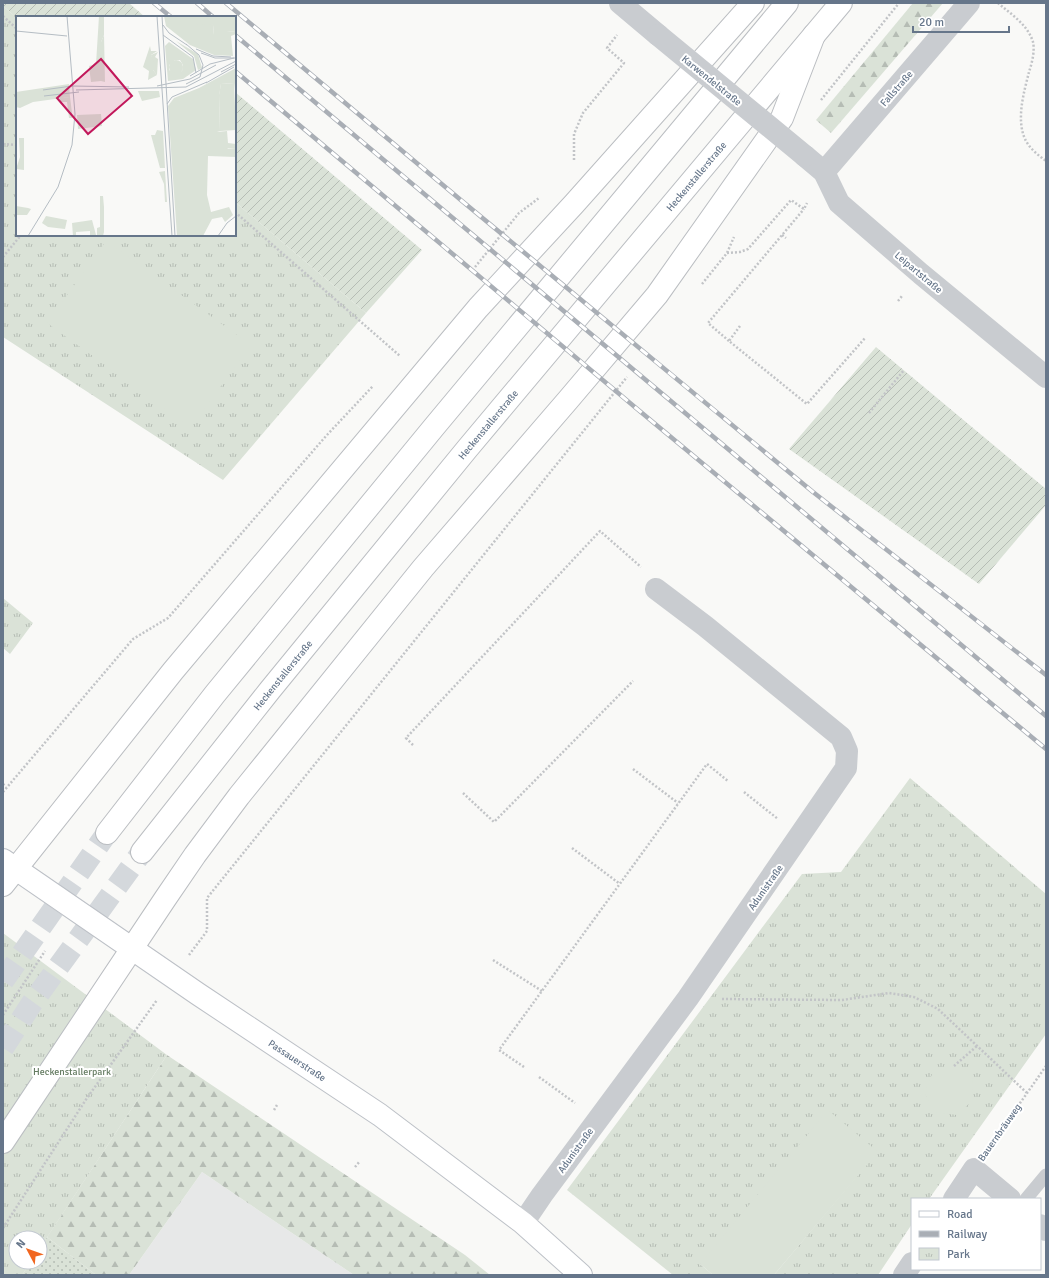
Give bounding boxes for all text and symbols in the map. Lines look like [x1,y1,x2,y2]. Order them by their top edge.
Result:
scale bar [913,8,1009,34]
text: 20 m [919,15,944,30]
inset map [16,16,236,236]
street label: Karwendelstraße [679,53,744,109]
street label: Fallstraße [878,68,916,109]
street label: Heckenstallerstraße [664,139,729,214]
street label: Leipartstraße [892,249,945,296]
street label: Heckenstallerstraße [456,388,521,462]
street label: Heckenstallerstraße [251,638,315,713]
street label: Adunistraße [746,863,786,913]
street label: Passauerstraße [266,1038,328,1084]
park label: Heckenstallerpark [33,1066,111,1078]
street label: Bauernbräuweg [976,1101,1024,1164]
street label: Adunistraße [555,1126,596,1175]
legend [911,1198,1041,1270]
text: Road [947,1207,973,1222]
text: Railway [947,1227,987,1242]
north arrow [8,1230,48,1270]
text: N [13,1237,28,1251]
text: Park [947,1247,970,1262]

